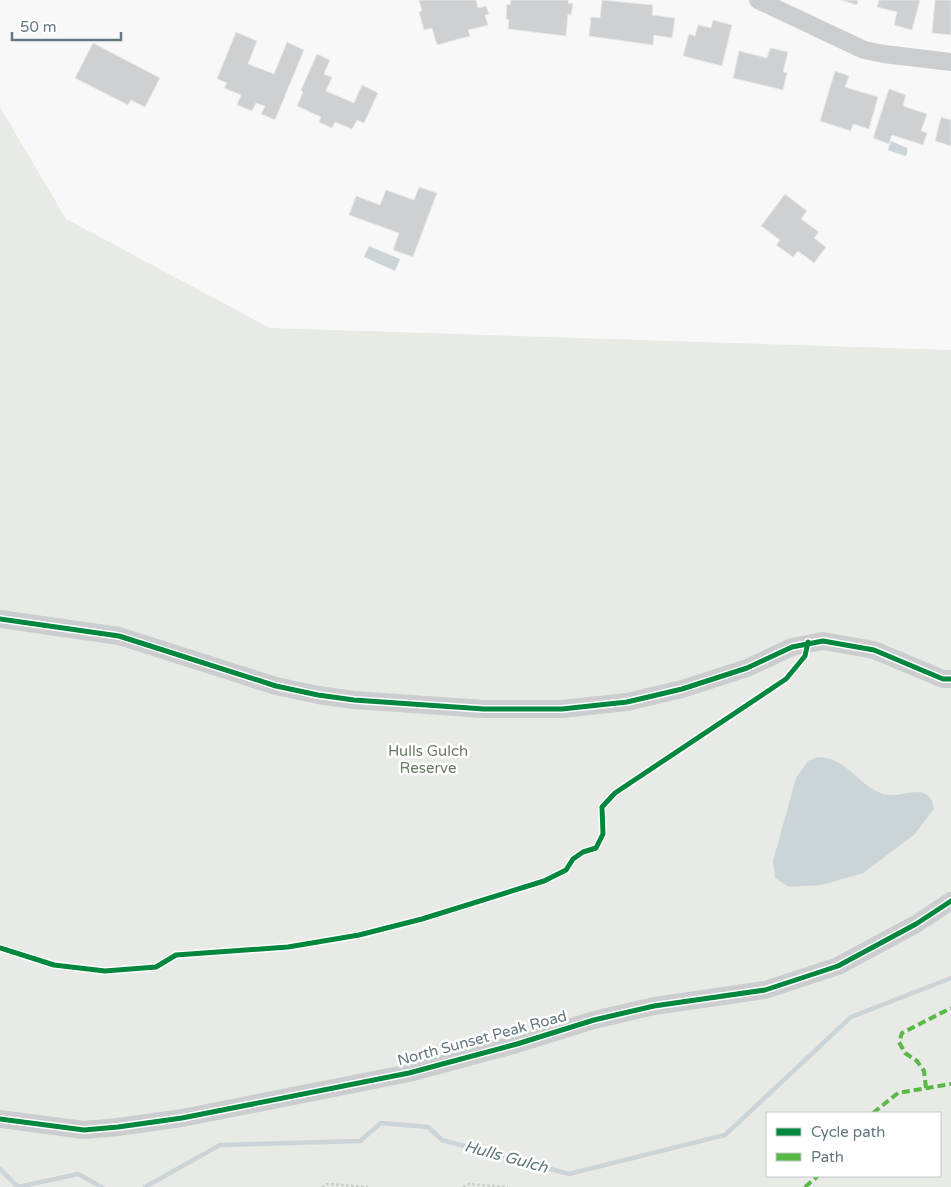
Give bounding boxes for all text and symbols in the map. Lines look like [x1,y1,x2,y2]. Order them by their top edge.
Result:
scale bar [12,10,121,42]
text: 50 m [20,18,57,36]
park label: Hulls Gulch Reserve [388,742,468,777]
street label: North Sunset Peak Road [395,1007,569,1069]
legend [766,1112,941,1177]
text: Cycle path [811,1123,885,1141]
water label: Hulls Gulch [462,1136,551,1178]
text: Path [811,1148,844,1166]

